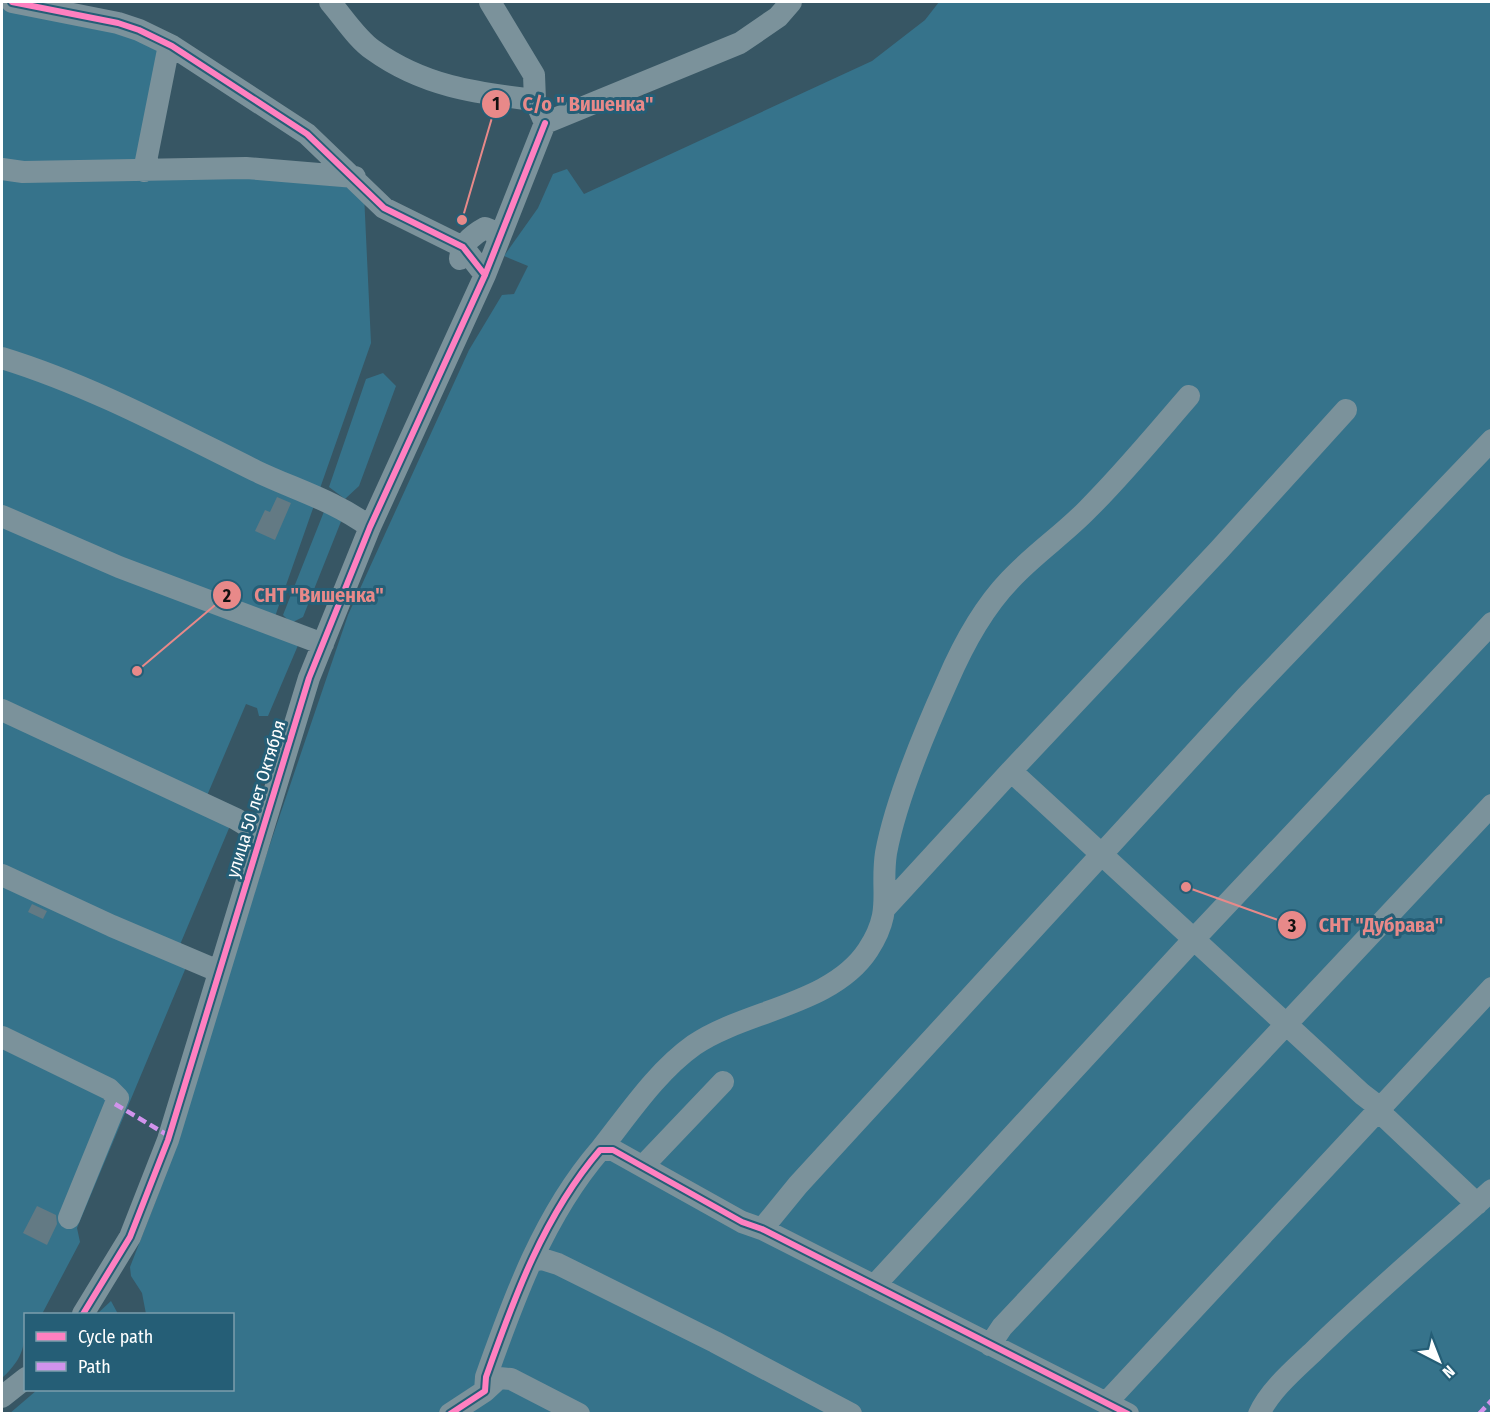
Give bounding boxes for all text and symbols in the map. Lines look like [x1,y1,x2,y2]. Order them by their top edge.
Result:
callout: С/о " Вишенка" [481,85,666,123]
text: С/о " Вишенка" [522,92,654,116]
text: 1 [492,93,500,115]
callout: СНТ "Вишенка" [212,576,396,614]
text: СНТ "Вишенка" [254,583,384,607]
text: 2 [222,585,231,607]
street label: улица 50 лет Октября [222,717,290,881]
callout: СНТ "Дубрава" [1277,906,1455,944]
text: СНТ "Дубрава" [1319,913,1443,937]
text: 3 [1287,915,1297,937]
legend [24,1313,234,1391]
text: Cycle path [78,1326,153,1348]
north arrow [1409,1331,1469,1391]
text: Path [78,1356,111,1378]
text: N [1439,1362,1459,1382]

